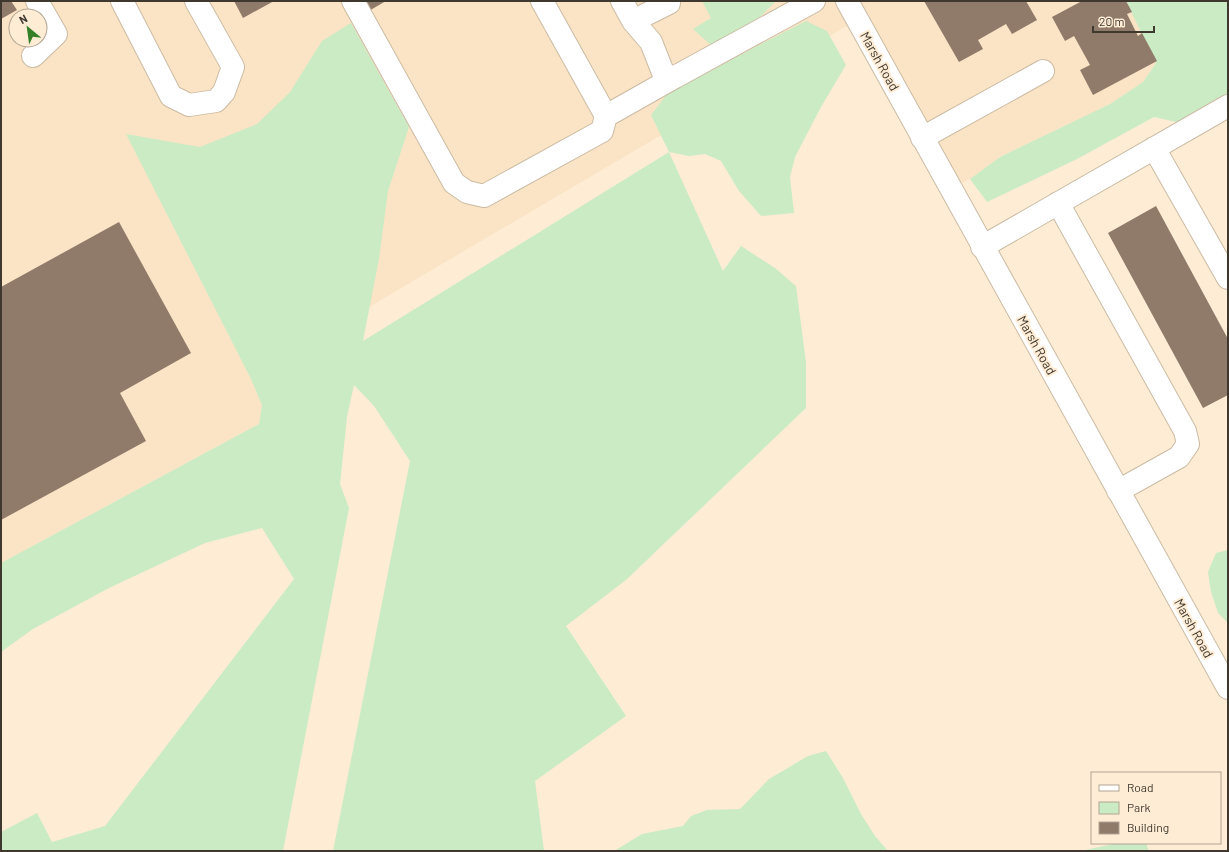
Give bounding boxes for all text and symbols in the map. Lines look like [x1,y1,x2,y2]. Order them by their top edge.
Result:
north arrow [8,8,48,48]
scale bar [1093,8,1154,34]
text: N [17,11,29,26]
text: 20 m [1099,14,1125,28]
street label: Marsh Road [857,29,903,93]
street label: Marsh Road [1014,313,1060,377]
street label: Marsh Road [1171,596,1217,660]
legend [1091,772,1221,844]
text: Road [1127,780,1154,794]
text: Park [1127,800,1151,814]
text: Building [1127,820,1169,834]

